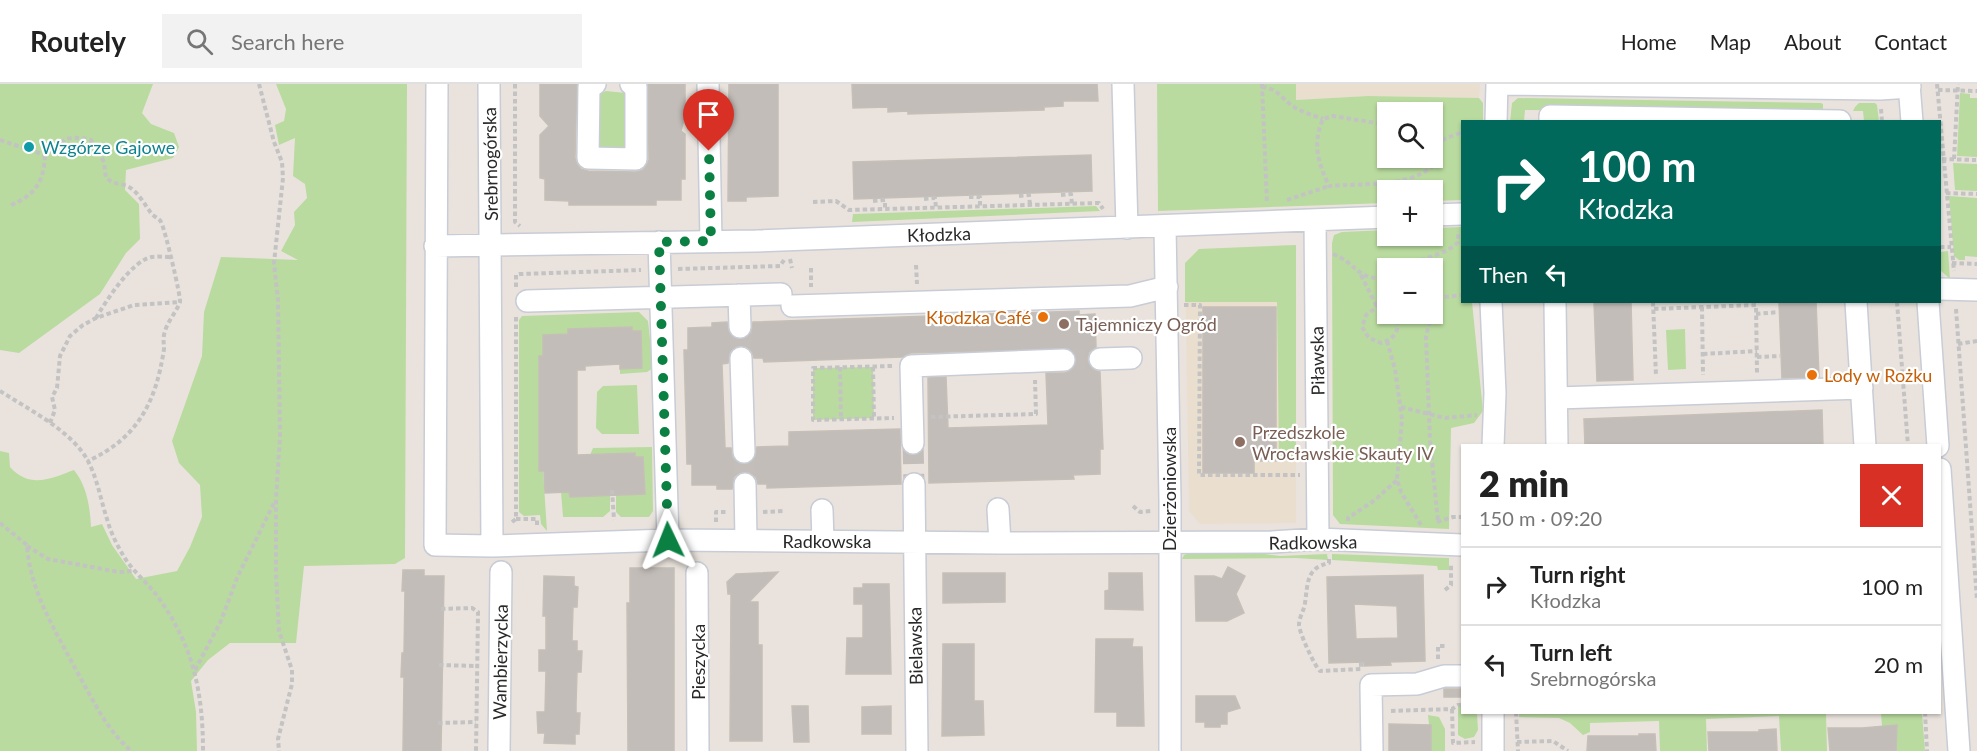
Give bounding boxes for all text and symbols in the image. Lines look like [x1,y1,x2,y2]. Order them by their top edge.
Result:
search box [162,14,582,68]
text: Routely [30,24,126,58]
icon: search [183,25,216,58]
text: Search here [231,28,344,55]
text: Home [1621,29,1677,54]
text: Map [1710,29,1751,54]
text: About [1784,29,1841,54]
text: Contact [1874,29,1947,54]
pin [683,89,734,151]
icon: arrive [692,98,725,131]
map controls [1377,102,1443,324]
button: search [1377,102,1443,168]
street label: Srebrnogórska [478,107,502,221]
place label: Wzgórze Gajowe [41,136,175,158]
marker: Wzgórze Gajowe [22,140,36,154]
text: 100 m [1578,141,1696,191]
icon: right [1479,144,1557,222]
button: + [1377,180,1443,246]
text: Kłodzka [1578,192,1674,225]
street label: Kłodzka [907,222,971,246]
button: − [1377,258,1443,324]
icon: left [1540,258,1573,291]
text: Then [1479,261,1528,288]
place label: Kłodzka Café [926,306,1031,328]
marker: Kłodzka Café [1036,310,1050,324]
place label: Tajemniczy Ogród [1076,313,1217,335]
marker: Tajemniczy Ogród [1057,317,1071,331]
street label: Piławska [1305,326,1329,396]
place label: Lody w Rożku [1824,364,1932,386]
marker: Lody w Rożku [1805,368,1819,382]
place label: Przedszkole Wrocławskie Skauty IV [1252,421,1434,464]
street label: Dzierżoniowska [1158,427,1180,551]
marker: Przedszkole Wrocławskie Skauty IV [1233,435,1247,449]
text: 2 min [1479,461,1569,505]
button: close [1860,464,1923,527]
text: 150 m · 09:20 [1479,506,1602,530]
position arrow [636,508,700,572]
street label: Radkowska [783,530,871,552]
street label: Radkowska [1268,530,1358,554]
text: Turn right [1530,561,1625,588]
icon: right [1479,570,1512,603]
text: 100 m [1861,573,1923,600]
text: Kłodzka [1530,588,1601,612]
street label: Wambierzycka [488,604,512,720]
street label: Bielawska [903,607,927,685]
street label: Pieszycka [687,624,709,700]
text: Turn left [1530,639,1612,666]
icon: left [1479,648,1512,681]
text: 20 m [1874,651,1923,678]
text: Srebrnogórska [1530,666,1657,690]

